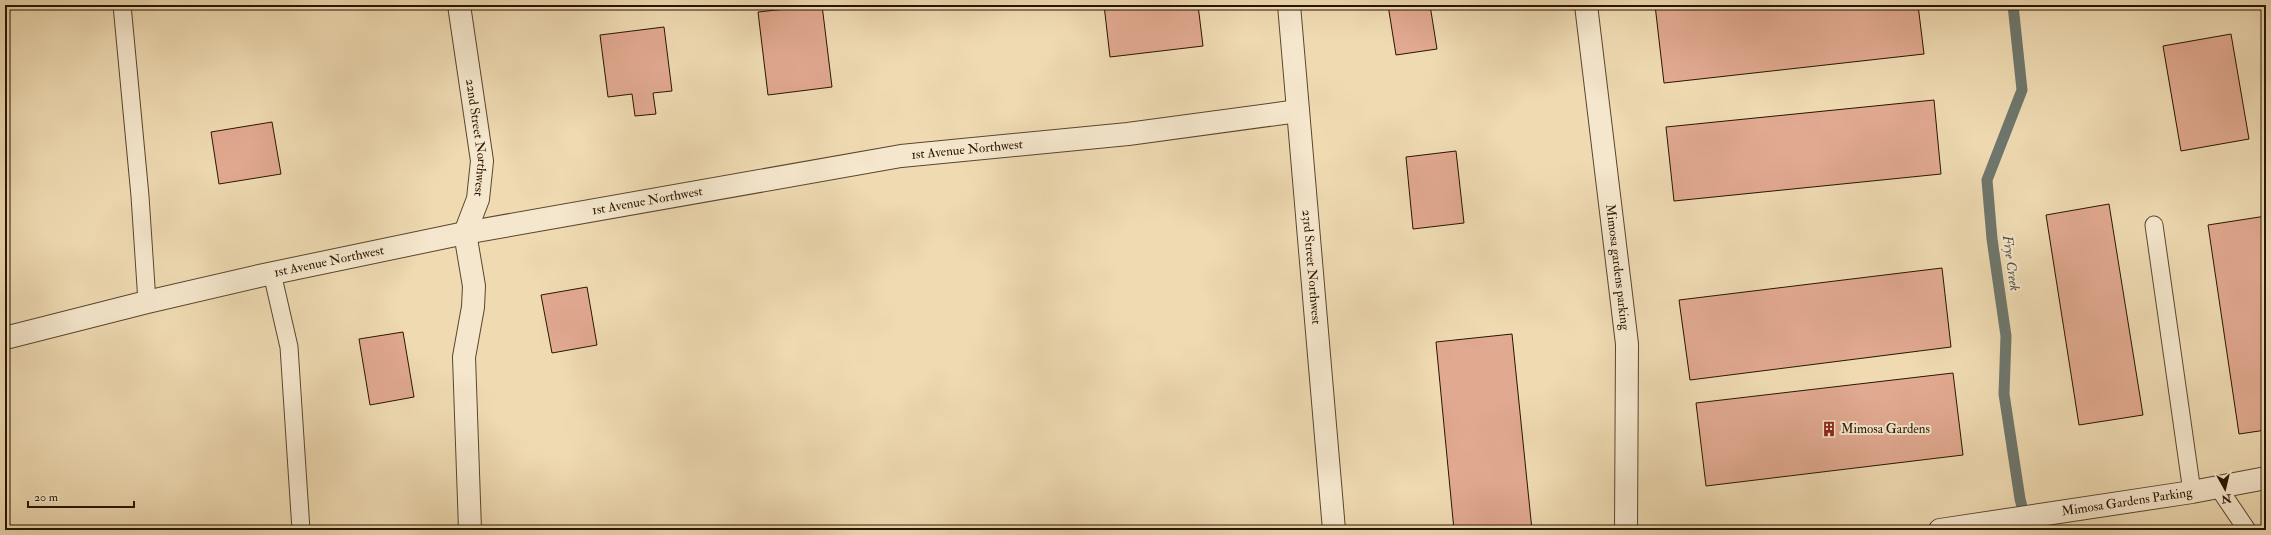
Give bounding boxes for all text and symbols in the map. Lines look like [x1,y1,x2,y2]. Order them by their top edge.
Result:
street label: 22nd Street Northwest [462,78,490,197]
street label: 1st Avenue Northwest [911,136,1023,163]
street label: 1st Avenue Northwest [591,183,704,218]
street label: Mimosa gardens parking [1602,203,1633,332]
street label: 23rd Street Northwest [1299,209,1324,325]
water label: Frye Creek [1999,233,2023,292]
street label: 1st Avenue Northwest [273,242,385,281]
building icon: Mimosa Gardens [1820,420,1838,438]
place label: Mimosa Gardens [1841,421,1930,437]
north arrow [2205,469,2245,509]
scale bar [28,483,134,509]
street label: Mimosa Gardens Parking [2060,484,2194,520]
text: 20 m [34,490,59,505]
text: N [2219,491,2233,506]

